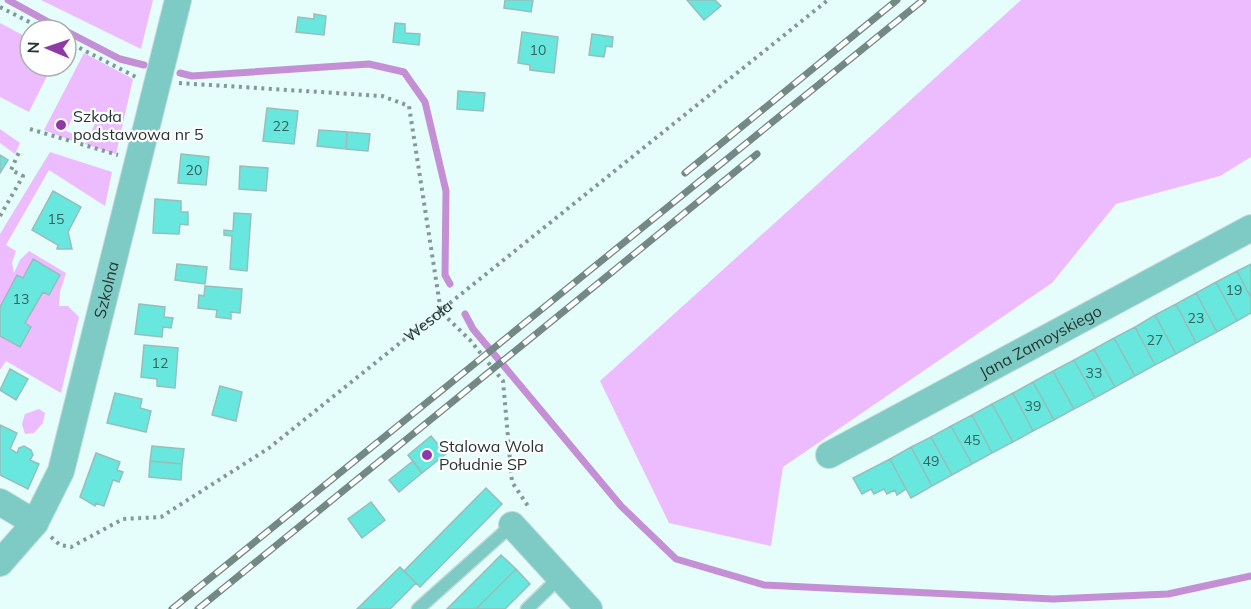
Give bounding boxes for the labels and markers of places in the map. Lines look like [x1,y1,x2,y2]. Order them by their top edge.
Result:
place label: Szkoła podstawowa nr 5 [73,106,204,144]
marker: Szkoła podstawowa nr 5 [54,118,68,132]
place label: Stalowa Wola Południe SP [439,436,544,474]
marker: Stalowa Wola Południe SP [420,448,434,462]

